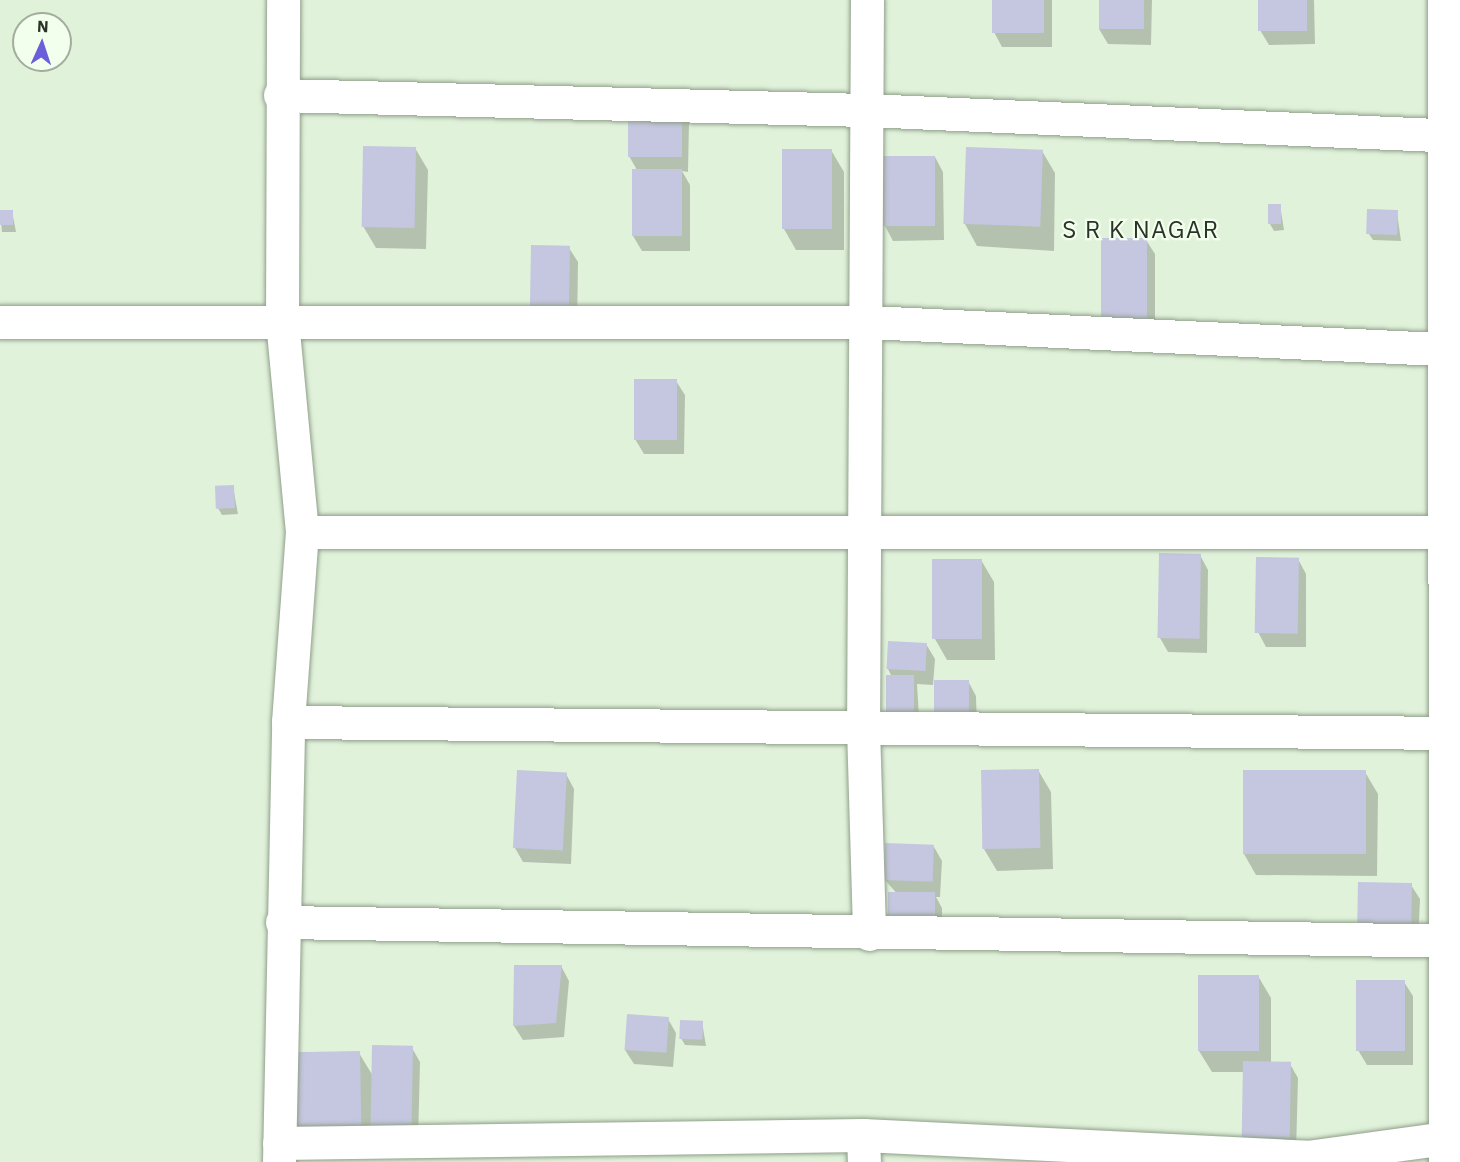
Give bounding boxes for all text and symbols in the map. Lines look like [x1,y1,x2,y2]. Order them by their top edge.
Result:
north arrow [12,12,72,72]
text: N [37,16,49,36]
district label: S R K NAGAR [1062,216,1220,244]

